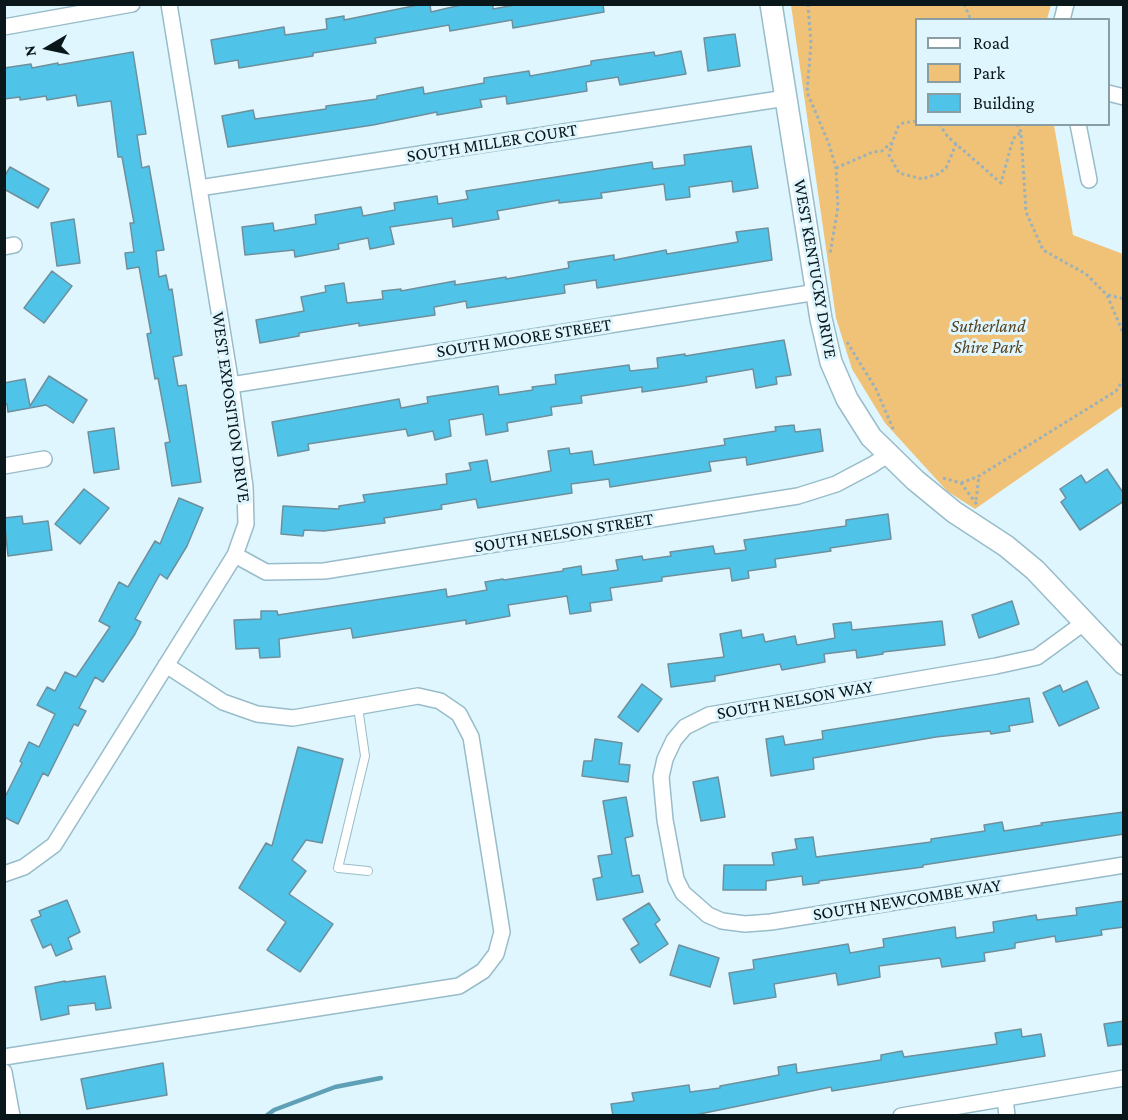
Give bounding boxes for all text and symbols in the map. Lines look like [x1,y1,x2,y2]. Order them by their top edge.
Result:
north arrow [18,18,78,78]
legend [915,18,1110,126]
text: Road [973,33,1010,53]
text: N [20,44,39,58]
text: Park [973,63,1005,83]
text: Building [973,93,1034,113]
street label: SOUTH MILLER COURT [405,119,579,167]
street label: WEST KENTUCKY DRIVE [789,178,841,360]
street label: WEST EXPOSITION DRIVE [207,310,255,504]
street label: SOUTH MOORE STREET [435,314,613,362]
park label: Sutherland Shire Park [951,315,1025,358]
street label: SOUTH NELSON STREET [473,508,655,558]
street label: SOUTH NELSON WAY [715,676,875,724]
street label: SOUTH NEWCOMBE WAY [811,874,1003,926]

